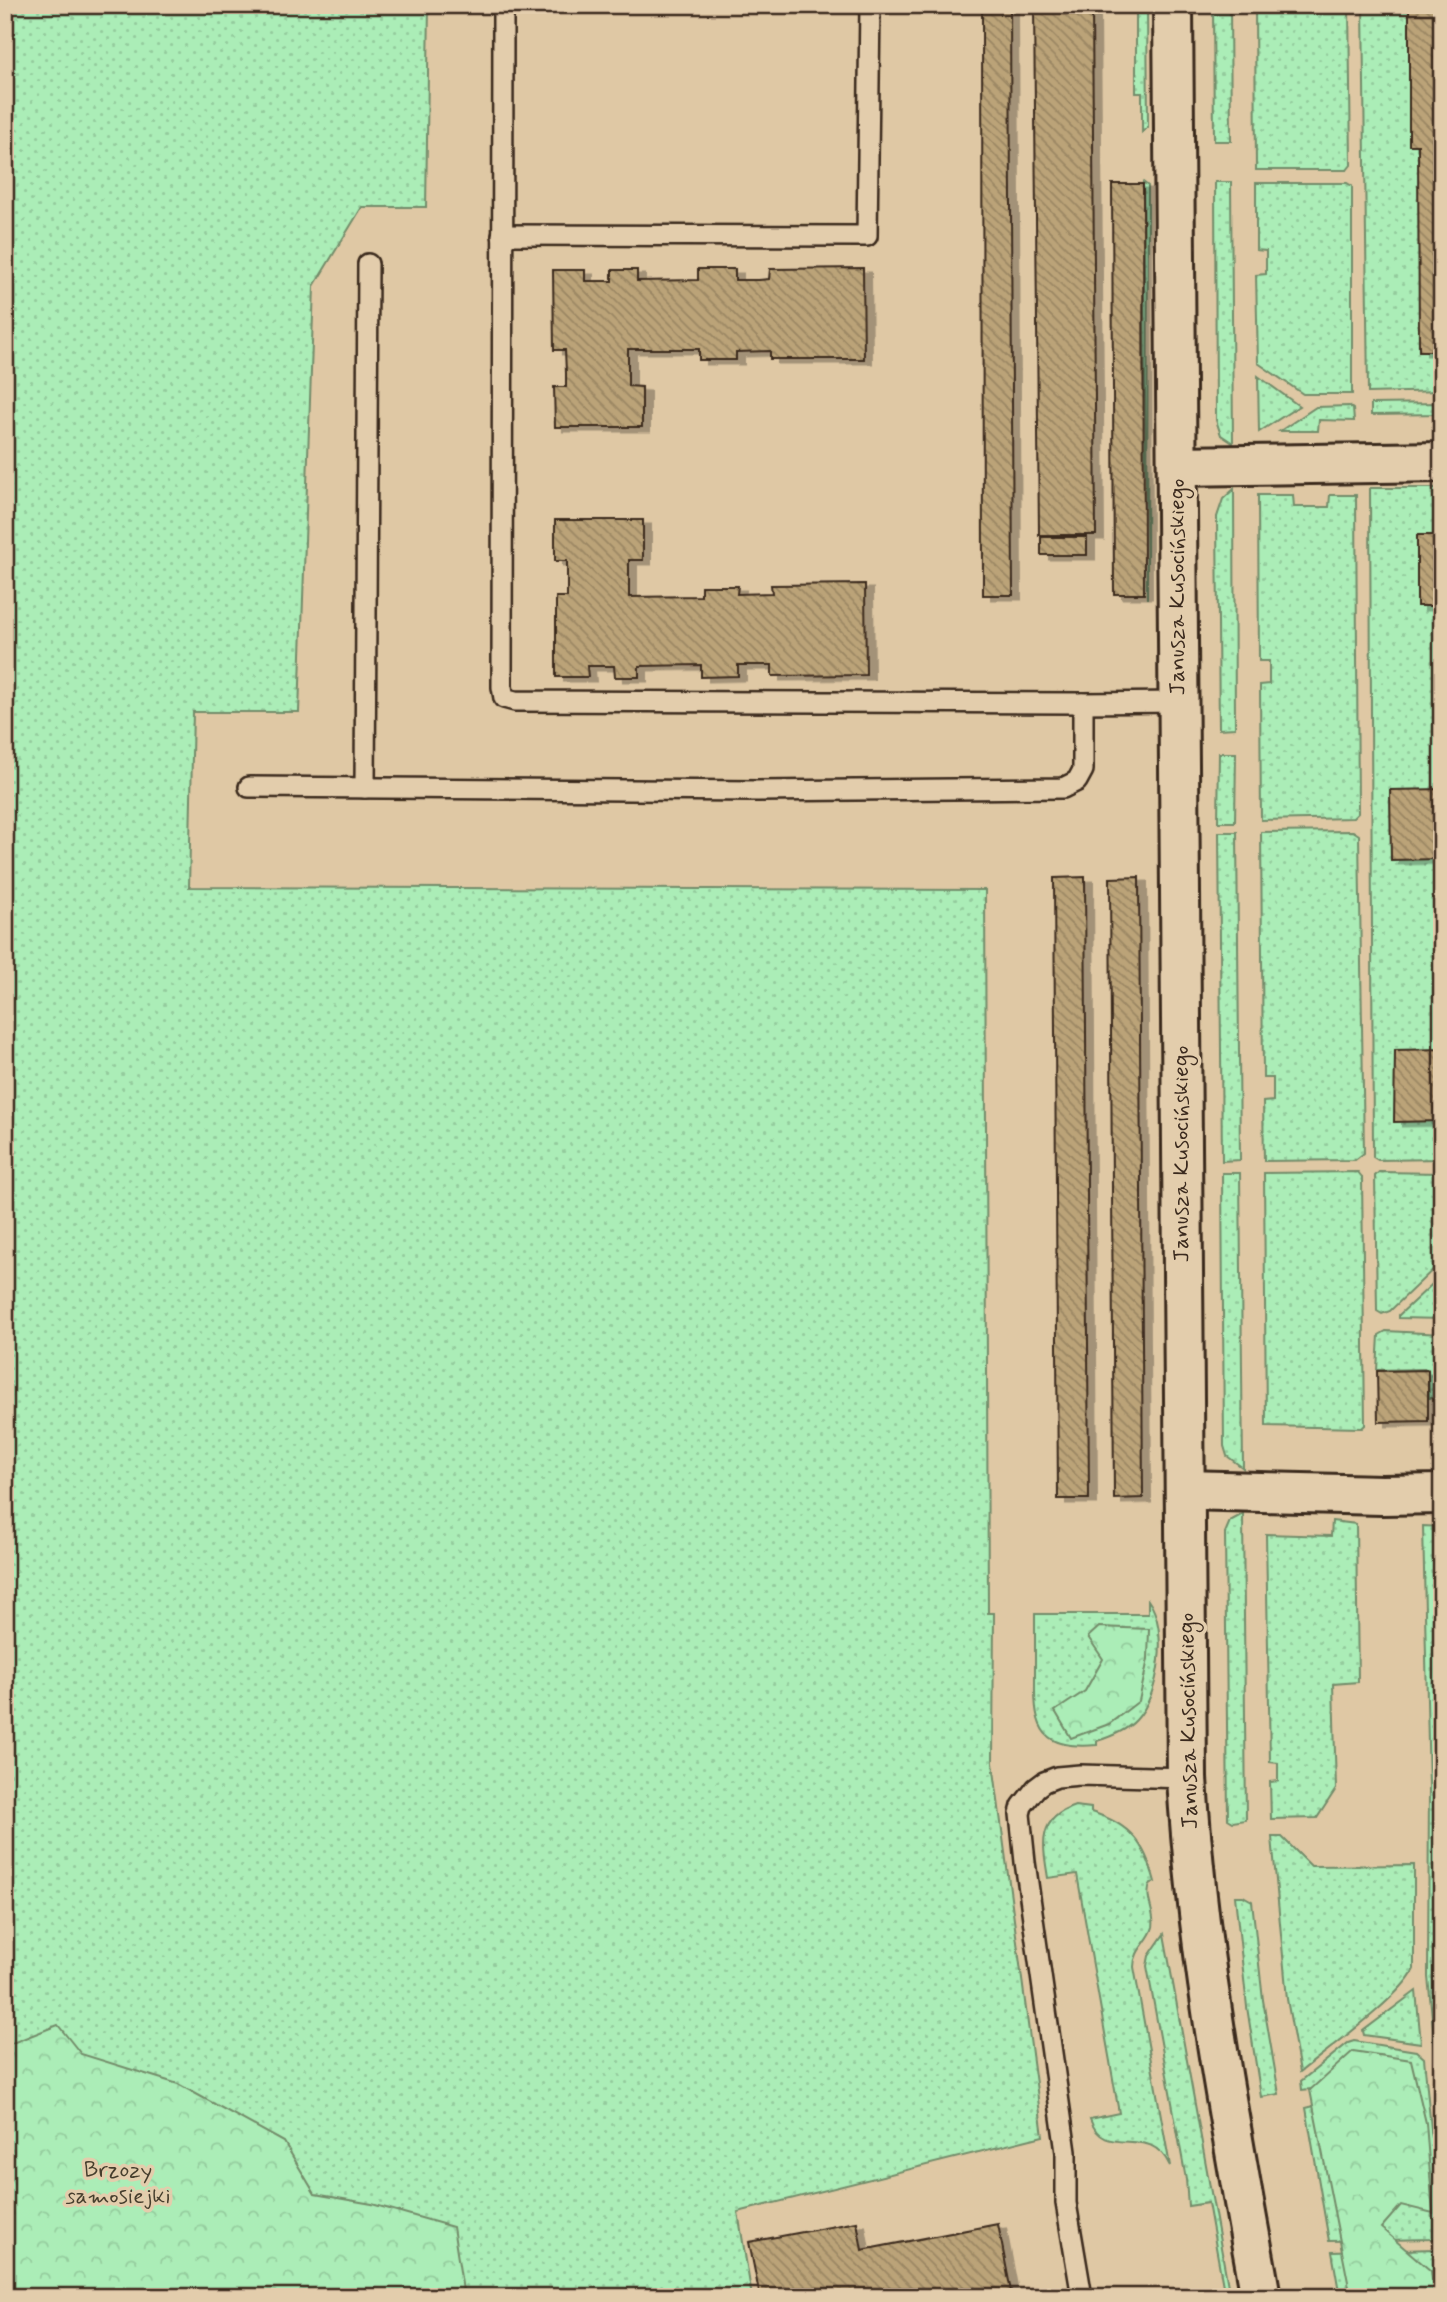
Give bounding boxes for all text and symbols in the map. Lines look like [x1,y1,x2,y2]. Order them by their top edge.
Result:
street label: Janusza Kusocińskiego [1163,478,1195,695]
street label: Janusza Kusocińskiego [1167,1045,1199,1262]
street label: Janusza Kusocińskiego [1172,1612,1208,1830]
park label: Brzozy samosiejki [65,2156,171,2212]

